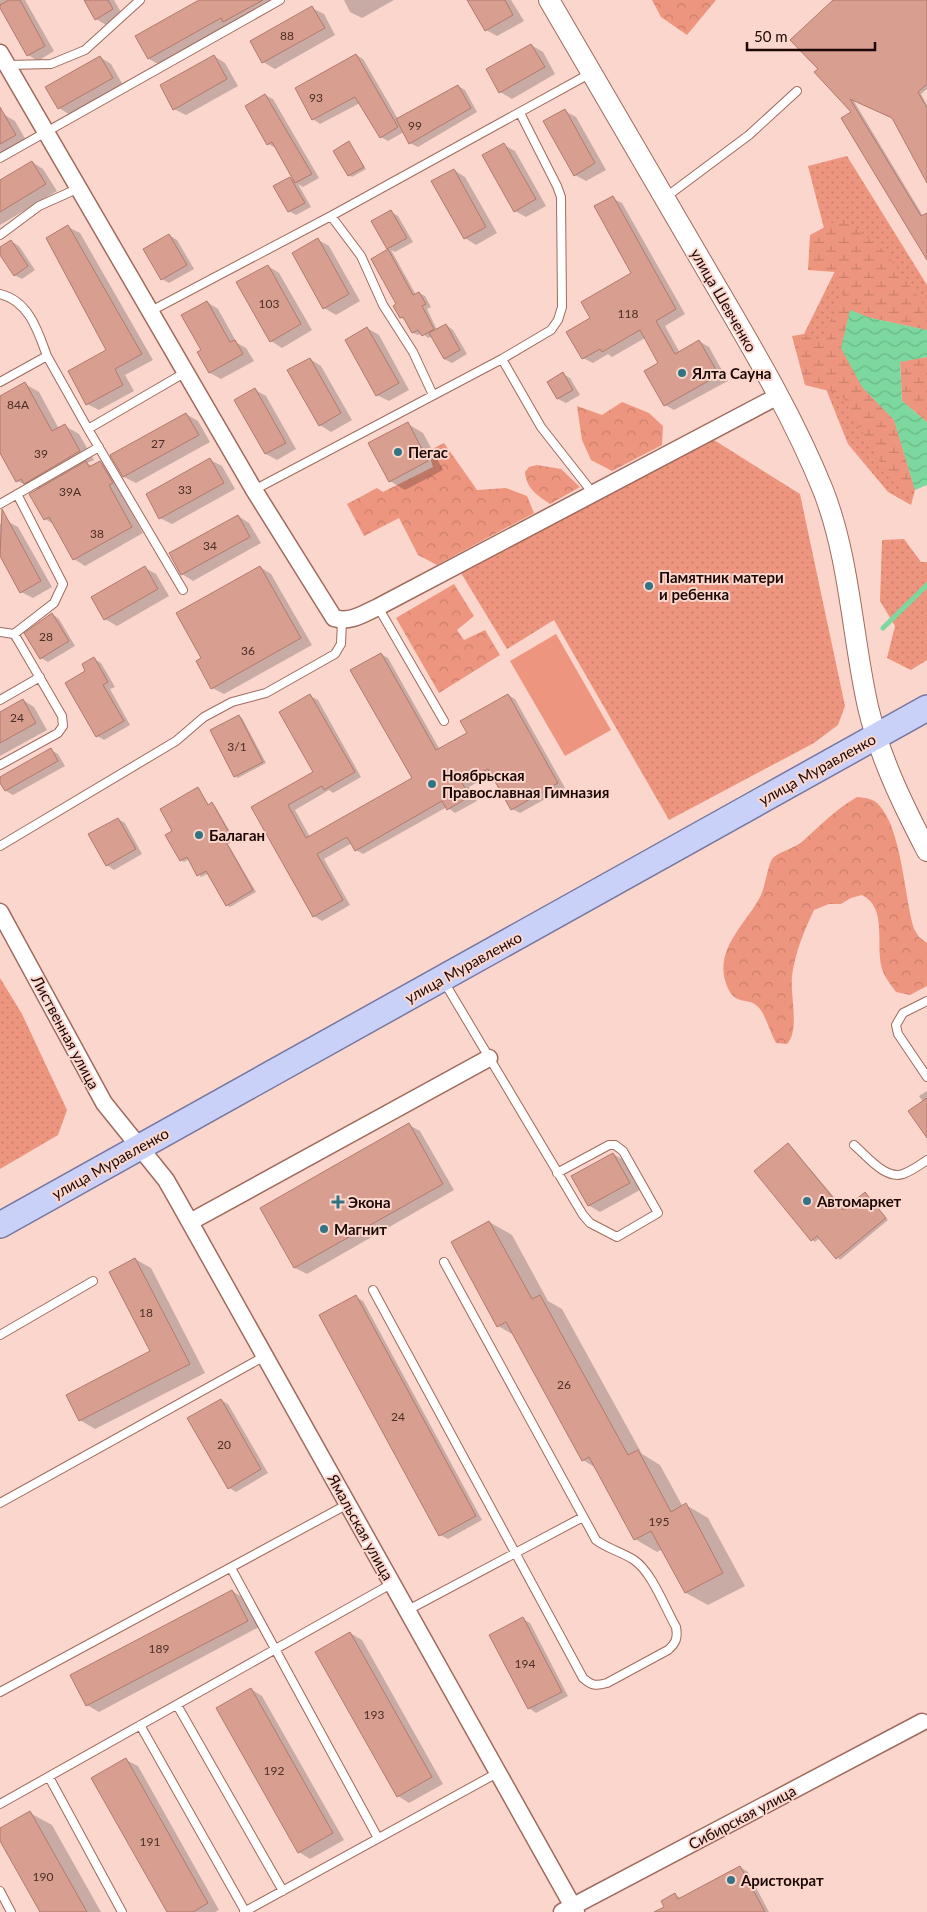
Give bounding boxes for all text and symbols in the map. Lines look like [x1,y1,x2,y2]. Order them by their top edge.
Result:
scale bar [747,20,874,52]
text: 50 m [754,27,788,45]
house number: 88 [280,28,294,43]
house number: 93 [309,90,323,105]
house number: 99 [408,118,422,133]
street label: улица Шевченко [687,245,761,355]
house number: 103 [259,296,279,311]
house number: 118 [618,306,638,321]
place label: Ялта Сауна [691,364,771,382]
marker: Ялта Сауна [676,367,688,379]
house number: 84А [7,397,30,412]
house number: 27 [151,436,165,451]
place label: Пегас [408,443,448,461]
house number: 39 [34,446,48,461]
marker: Пегас [392,446,404,458]
house number: 33 [178,482,192,497]
house number: 39А [59,484,82,499]
house number: 38 [90,526,104,541]
house number: 34 [203,538,217,553]
place label: Памятник матери и ребенка [659,568,784,603]
marker: Памятник матери и ребенка [643,580,655,592]
house number: 28 [39,629,53,644]
house number: 36 [241,643,255,658]
house number: 24 [10,710,24,725]
street label: улица Муравленко [755,729,879,809]
house number: 3/1 [227,739,247,754]
place label: Ноябрьская Православная Гимназия [442,766,609,801]
marker: Ноябрьская Православная Гимназия [426,778,438,790]
place label: Балаган [209,826,265,844]
marker: Балаган [193,829,205,841]
street label: улица Муравленко [401,927,525,1007]
street label: Лиственная улица [28,971,104,1092]
street label: улица Муравленко [48,1123,172,1203]
place label: Автомаркет [816,1192,902,1210]
place label: Экона [348,1193,391,1211]
marker: Автомаркет [801,1195,813,1207]
marker: Экона [332,1196,344,1208]
place label: Магнит [334,1220,387,1238]
marker: Магнит [318,1223,330,1235]
house number: 18 [139,1305,153,1320]
house number: 26 [557,1377,571,1392]
house number: 24 [391,1409,405,1424]
house number: 20 [217,1437,231,1452]
street label: Ямальская улица [324,1470,398,1583]
house number: 195 [649,1514,669,1529]
house number: 189 [149,1641,169,1656]
house number: 194 [515,1656,535,1671]
house number: 193 [364,1707,384,1722]
house number: 192 [264,1763,284,1778]
street label: Сибирская улица [685,1781,799,1853]
house number: 191 [140,1834,160,1849]
house number: 190 [33,1869,53,1884]
place label: Аристократ [740,1871,824,1889]
marker: Аристократ [725,1874,737,1886]

